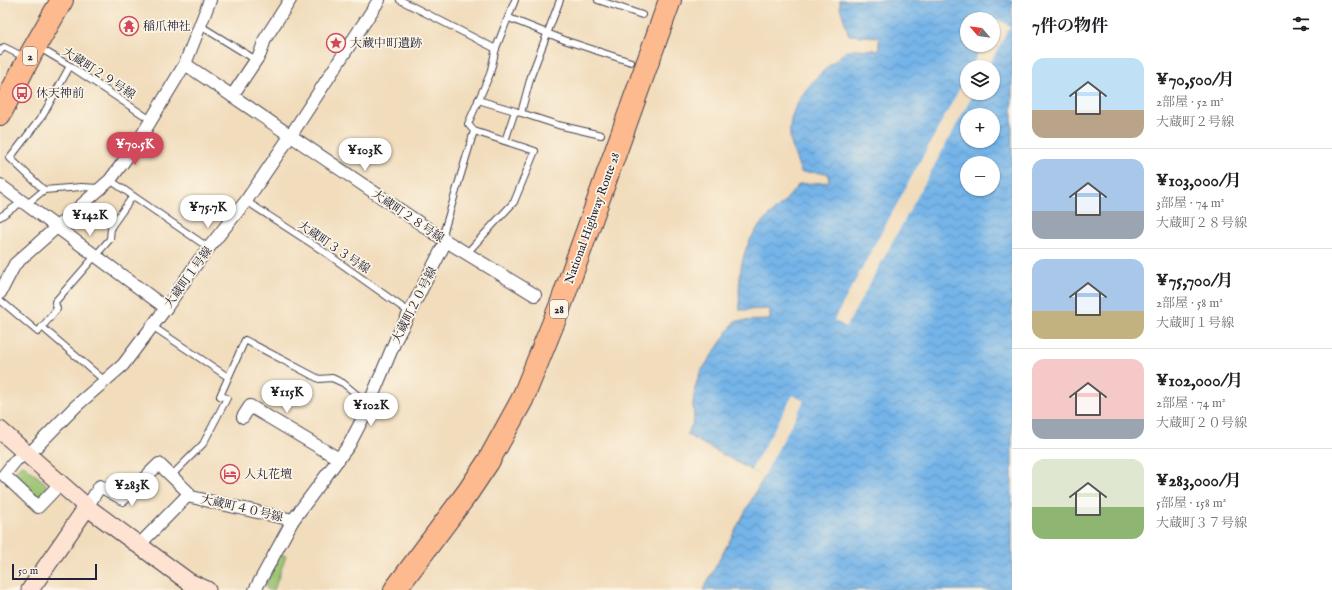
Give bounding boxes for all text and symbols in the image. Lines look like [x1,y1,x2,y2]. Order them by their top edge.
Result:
north arrow [960,12,1000,52]
map controls [960,12,1000,196]
icon: filters [1290,13,1312,35]
temple icon: 稲爪神社 [118,15,140,37]
text: 7件の物件 [1032,16,1108,37]
place label: 稲爪神社 [143,19,191,34]
place icon: 大蔵中町遺跡 [325,32,347,54]
place label: 大蔵中町遺跡 [350,36,422,51]
street label: 大蔵町２９号線 [59,44,138,103]
road number: 2 [23,47,37,65]
button: layers [960,60,1000,100]
text: ¥70,500/月 [1156,70,1235,91]
icon: home [1064,74,1112,122]
bus stop icon: 休天神前 [11,82,33,104]
place label: 休天神前 [36,86,84,101]
text: 2部屋 · 52 m² [1156,94,1224,111]
button: + [960,108,1000,148]
text: 大蔵町２号線 [1156,114,1234,131]
pin: ¥70.5K [102,132,168,166]
text: ¥70.5K [116,136,154,153]
pin: ¥103K [337,138,393,172]
text: ¥103K [348,142,382,159]
street label: National Highway Route 28 [562,150,623,286]
button: − [960,156,1000,196]
text: ¥103,000/月 [1156,171,1242,192]
icon: home [1064,175,1112,223]
street label: 大蔵町２８号線 [369,187,447,246]
pin: ¥75.7K [175,195,241,229]
text: 3部屋 · 74 m² [1156,195,1224,212]
text: ¥75.7K [189,199,227,216]
pin: ¥142K [62,203,118,237]
text: ¥142K [72,207,108,224]
text: 大蔵町２８号線 [1156,215,1247,232]
street label: 大蔵町３３号線 [295,218,373,277]
street label: 大蔵町１号線 [161,244,216,311]
street label: 大蔵町２０号線 [389,264,440,346]
text: ¥75,700/月 [1156,271,1234,292]
icon: home [1064,275,1112,323]
text: 2部屋 · 58 m² [1156,295,1223,312]
road number: 28 [550,300,568,318]
text: 大蔵町１号線 [1156,315,1234,332]
text: ¥102,000/月 [1156,371,1243,392]
icon: home [1064,375,1112,423]
pin: ¥115K [259,380,315,414]
text: ¥115K [270,384,304,401]
pin: ¥102K [343,393,399,427]
text: 2部屋 · 74 m² [1156,395,1226,412]
text: ¥102K [353,397,389,414]
text: 大蔵町２０号線 [1156,415,1247,432]
hotel icon: 人丸花壇 [219,463,241,485]
place label: 人丸花壇 [244,467,292,482]
text: ¥283,000/月 [1156,471,1242,492]
pin: ¥283K [104,473,160,507]
icon: home [1064,475,1112,523]
text: ¥283K [115,477,149,494]
street label: 大蔵町４０号線 [199,492,285,525]
text: 5部屋 · 158 m² [1156,495,1226,512]
text: 大蔵町３７号線 [1156,515,1247,532]
scale bar [12,562,97,581]
text: 50 m [18,564,38,578]

